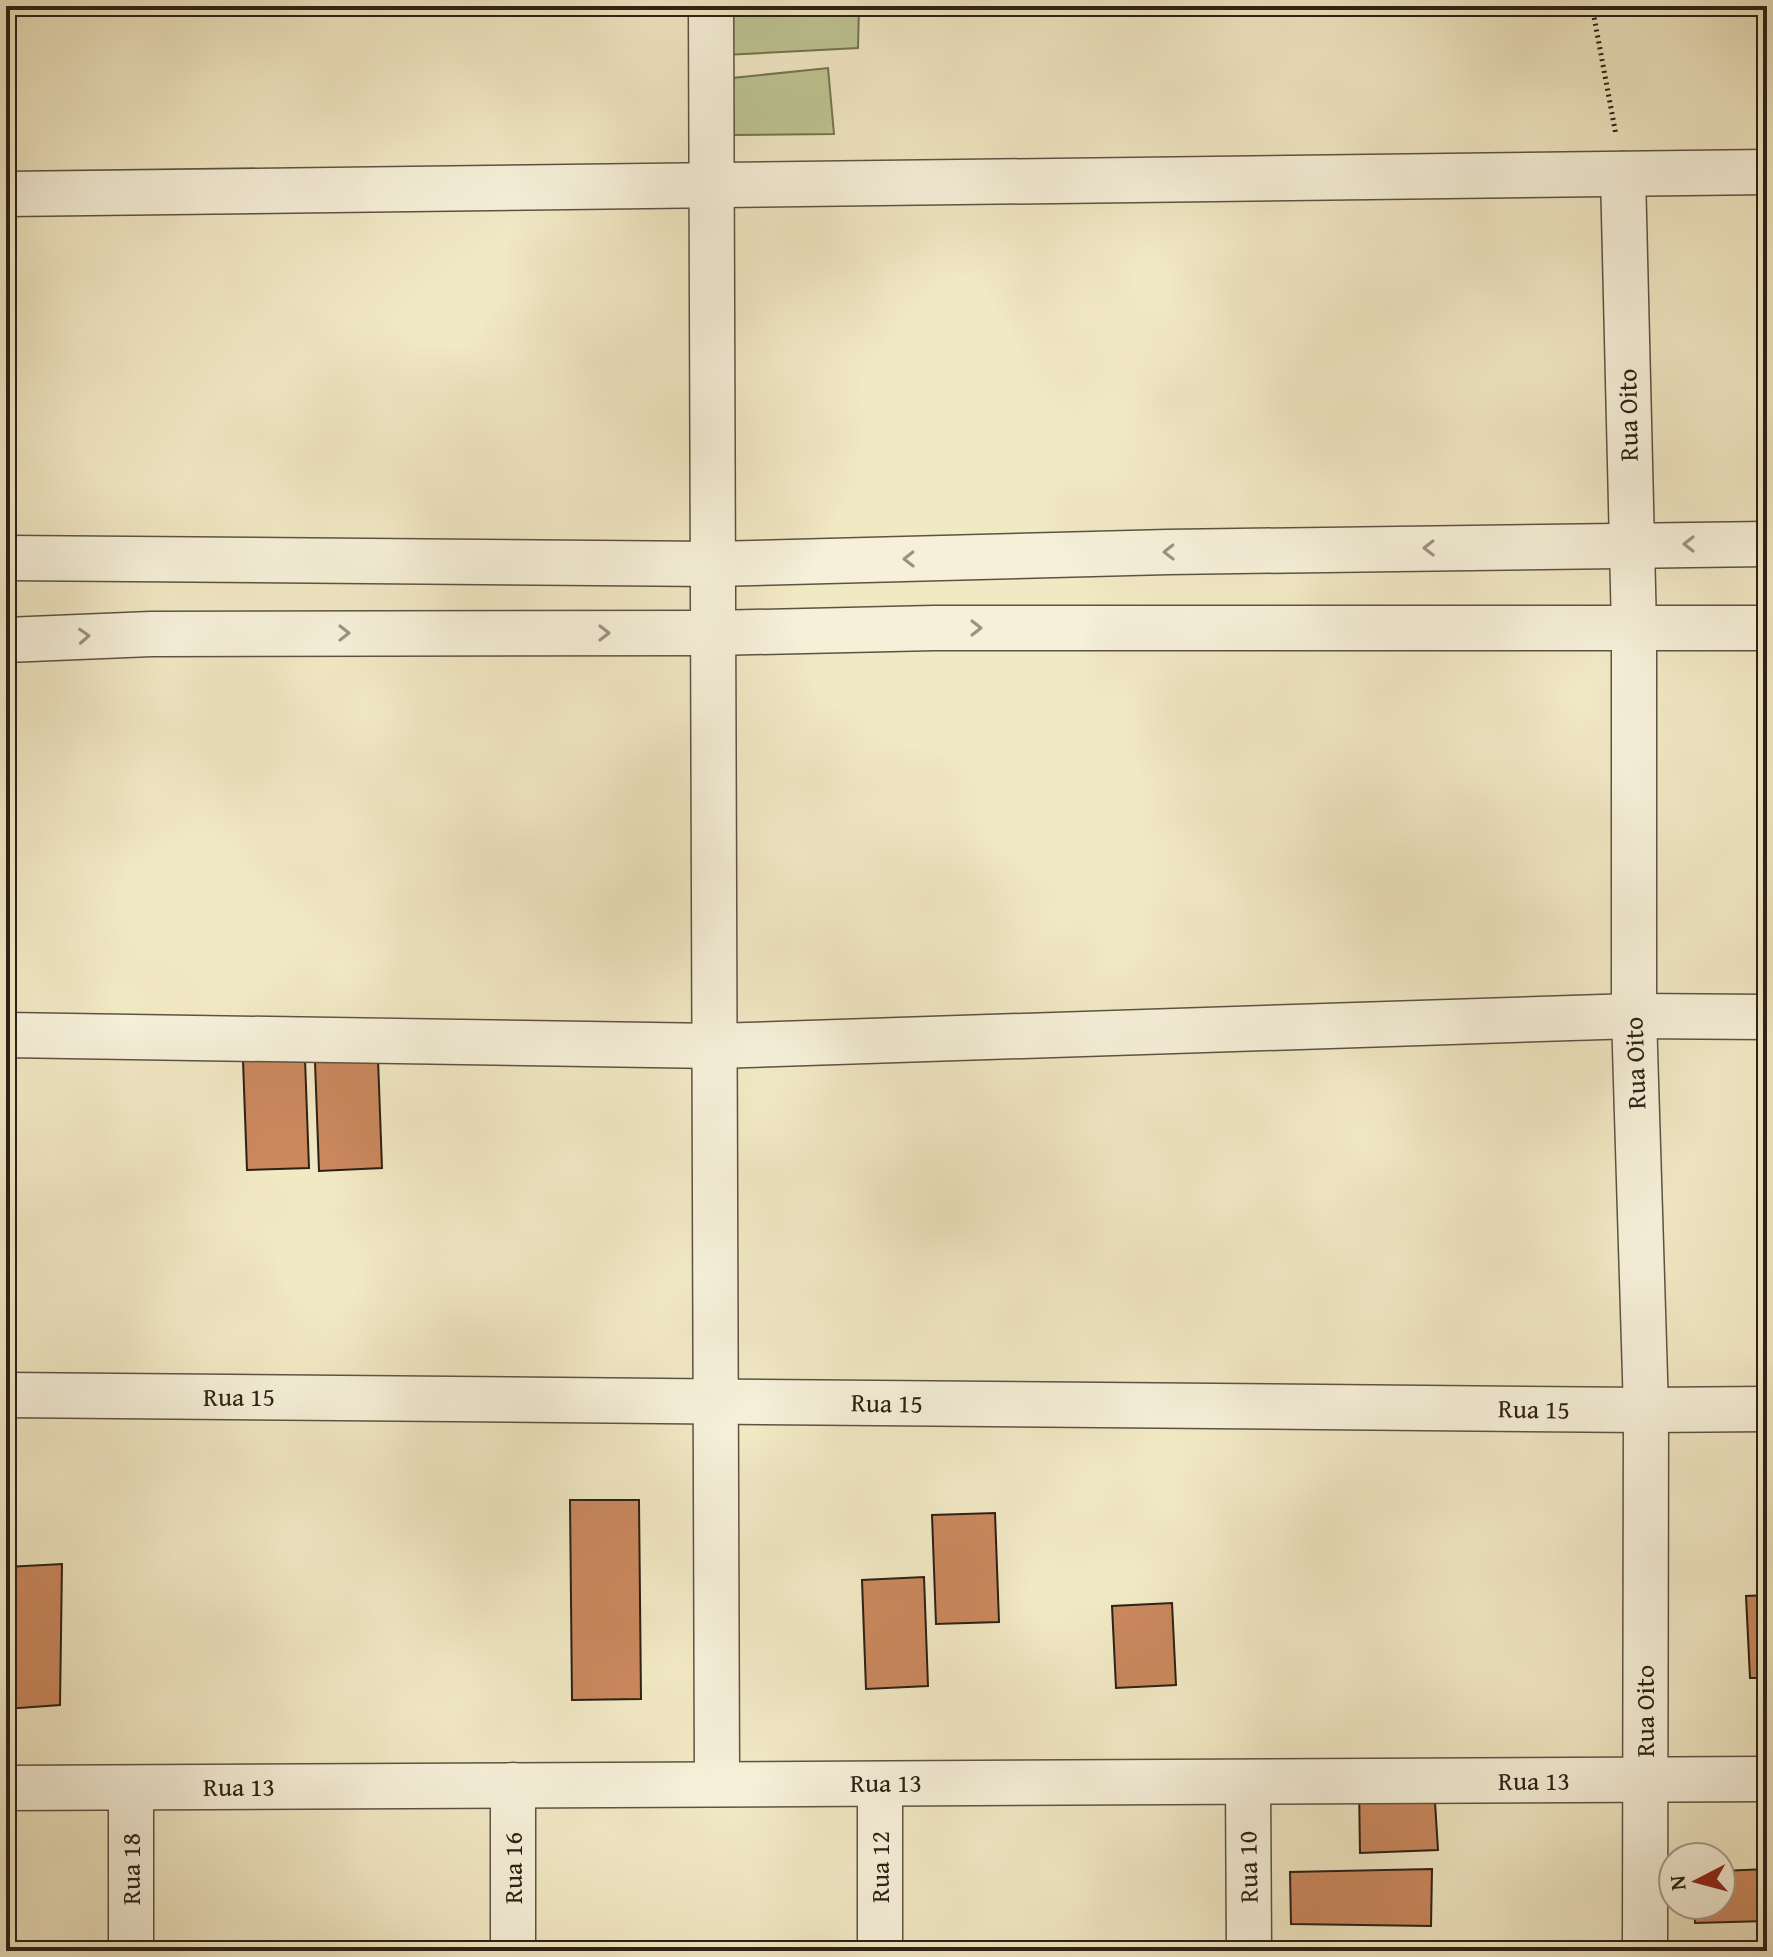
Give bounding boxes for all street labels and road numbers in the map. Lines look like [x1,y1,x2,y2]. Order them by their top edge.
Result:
street label: Rua Oito [1607,368,1648,462]
street label: Rua Oito [1613,1016,1656,1110]
street label: Rua 15 [203,1377,275,1416]
street label: Rua 15 [851,1382,923,1423]
street label: Rua 15 [1498,1388,1570,1429]
street label: Rua Oito [1625,1665,1664,1757]
street label: Rua 13 [1498,1761,1570,1800]
street label: Rua 13 [850,1763,922,1802]
street label: Rua 13 [203,1767,275,1806]
street label: Rua 12 [860,1831,899,1903]
street label: Rua 10 [1227,1831,1268,1903]
street label: Rua 16 [493,1832,532,1904]
street label: Rua 18 [111,1833,150,1905]

